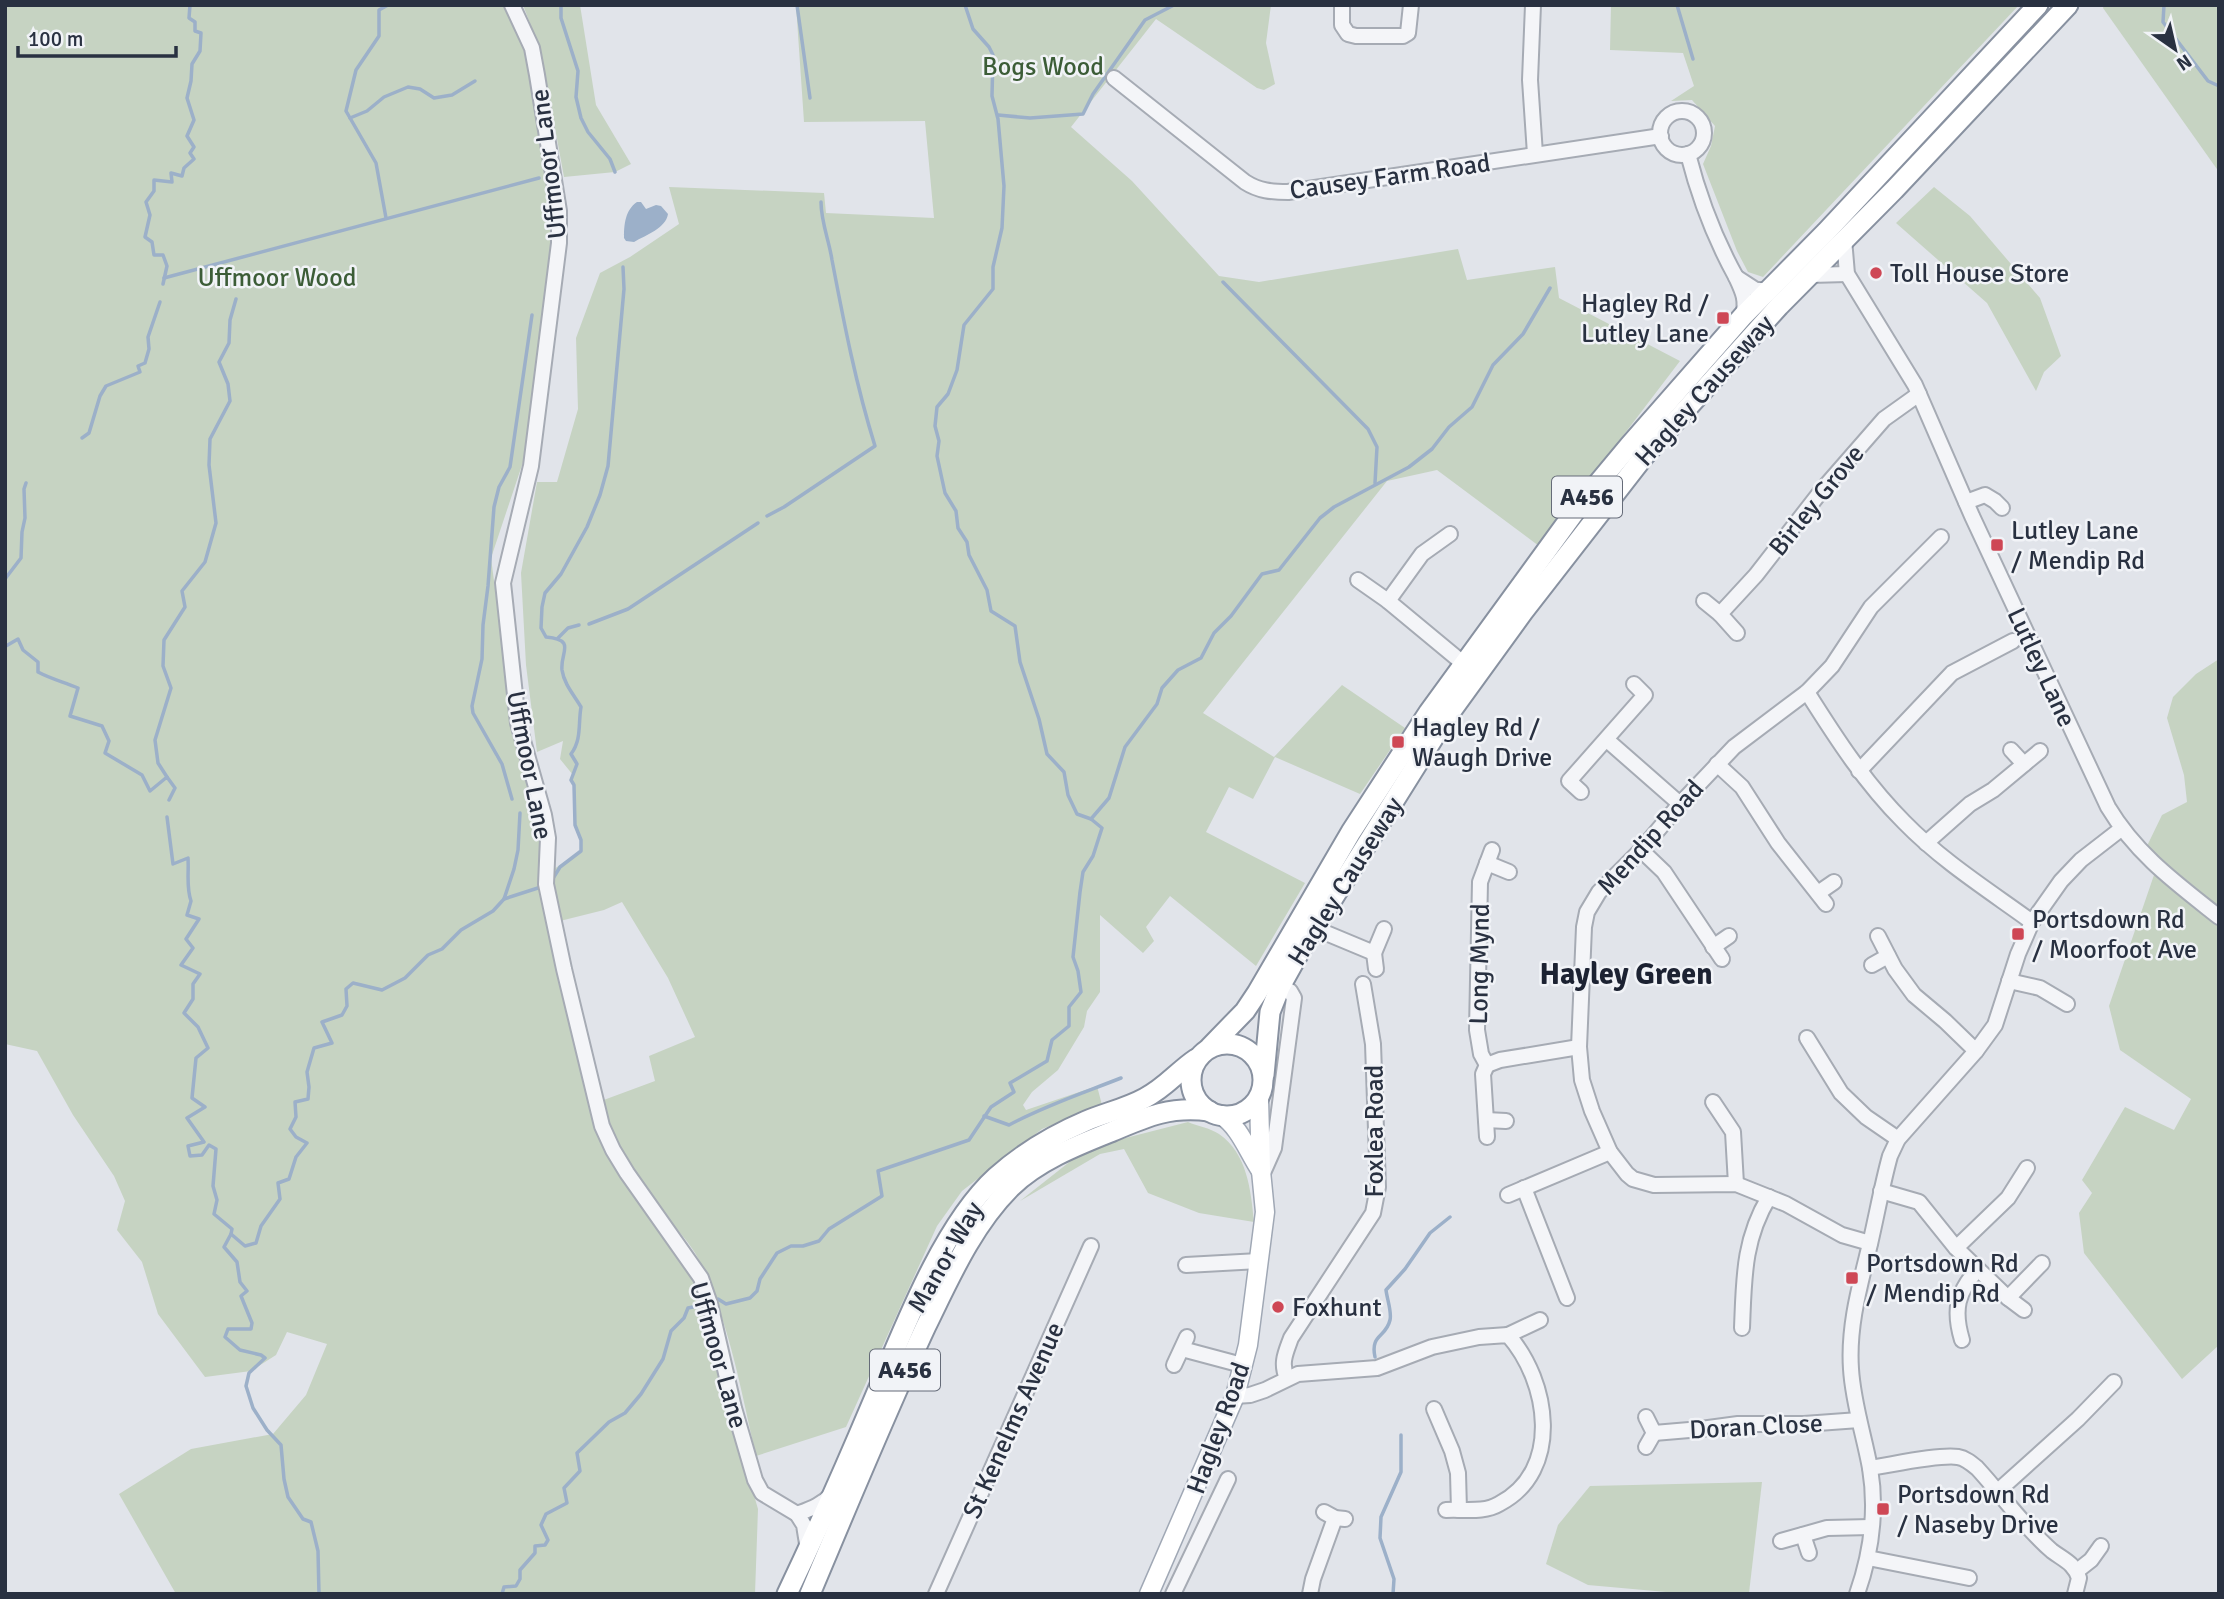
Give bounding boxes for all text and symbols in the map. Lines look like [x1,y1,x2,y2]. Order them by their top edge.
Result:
scale bar [18,14,175,58]
north arrow [2140,14,2210,84]
text: 100 m [28,26,83,52]
text: N [2172,49,2196,76]
park label: Bogs Wood [982,51,1104,83]
street label: Uffmoor Lane [524,87,574,241]
street label: Causey Farm Road [1288,147,1493,207]
place label: Toll House Store [1890,258,2069,290]
park label: Uffmoor Wood [198,262,356,294]
marker: Toll House Store [1868,265,1884,281]
place label: Hagley Rd / Lutley Lane [1581,288,1709,350]
street label: Hagley Causeway [1628,308,1781,473]
marker: Hagley Rd / Lutley Lane [1715,310,1731,326]
street label: Birley Grove [1762,439,1871,563]
road number: A456 [1552,476,1622,518]
place label: Lutley Lane / Mendip Rd [2011,515,2145,577]
marker: Lutley Lane / Mendip Rd [1989,537,2005,553]
street label: Lutley Lane [2000,603,2083,732]
street label: Uffmoor Lane [499,688,559,842]
place label: Hagley Rd / Waugh Drive [1412,712,1552,774]
marker: Hagley Rd / Waugh Drive [1390,734,1406,750]
street label: Mendip Road [1591,773,1711,902]
street label: Hagley Causeway [1281,791,1411,972]
street label: Long Mynd [1463,903,1497,1025]
place label: Portsdown Rd / Moorfoot Ave [2032,904,2197,966]
marker: Portsdown Rd / Moorfoot Ave [2010,926,2026,942]
district label: Hayley Green [1539,956,1713,993]
street label: Foxlea Road [1359,1065,1391,1197]
street label: Manor Way [901,1196,991,1319]
place label: Portsdown Rd / Mendip Rd [1866,1248,2019,1310]
marker: Portsdown Rd / Mendip Rd [1844,1270,1860,1286]
street label: Uffmoor Lane [682,1278,754,1432]
place label: Foxhunt [1292,1292,1382,1324]
marker: Foxhunt [1270,1299,1286,1315]
street label: St Kenelms Avenue [956,1317,1072,1523]
road number: A456 [870,1350,940,1390]
street label: Hagley Road [1180,1358,1258,1499]
street label: Doran Close [1688,1408,1824,1446]
place label: Portsdown Rd / Naseby Drive [1897,1479,2059,1541]
marker: Portsdown Rd / Naseby Drive [1875,1501,1891,1517]

